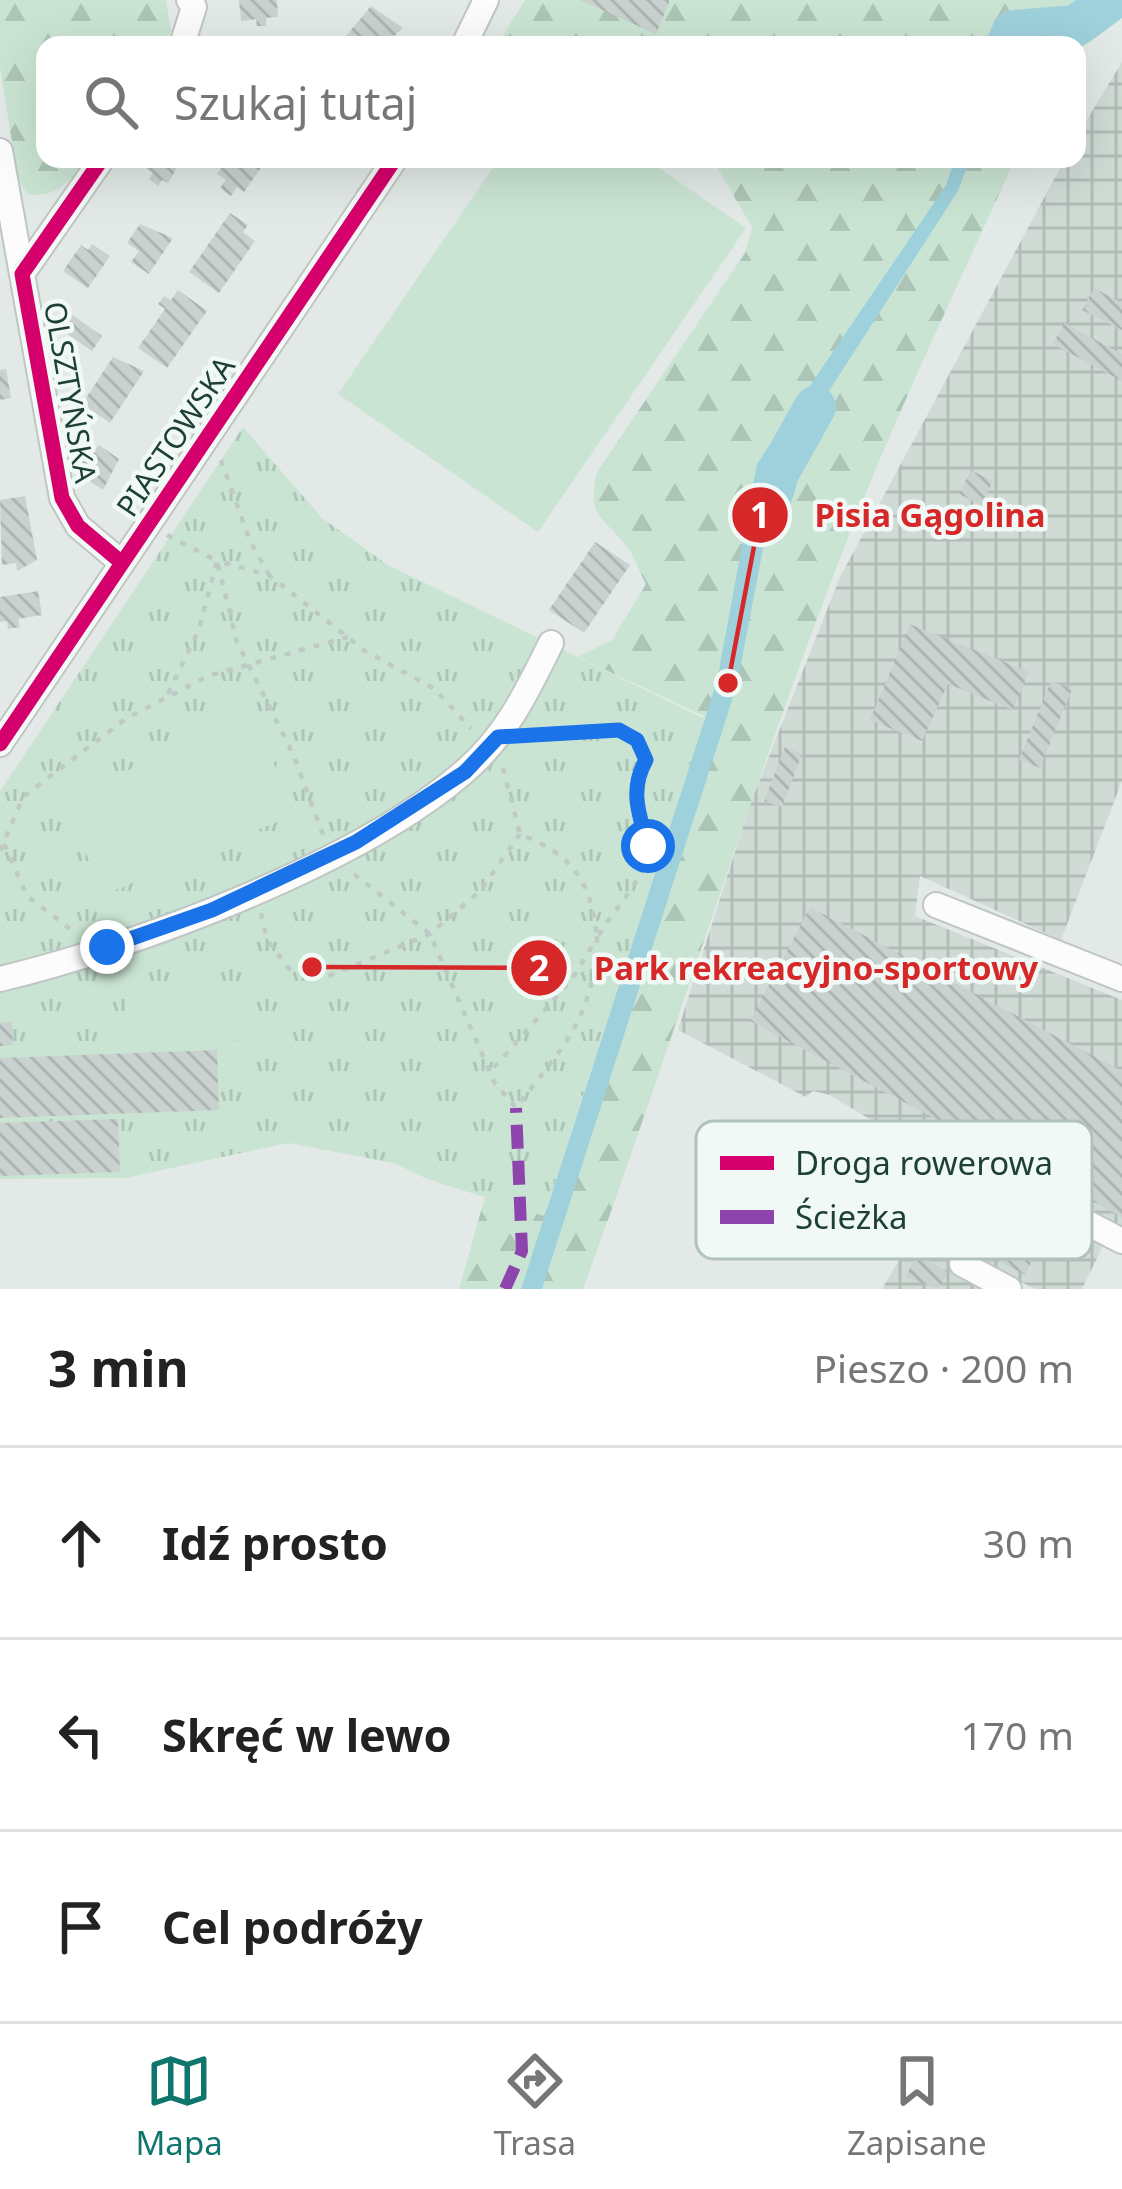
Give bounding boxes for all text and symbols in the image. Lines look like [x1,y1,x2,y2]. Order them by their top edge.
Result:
search box [36,36,1086,168]
icon: search [78,69,144,135]
text: Szukaj tutaj [174,72,417,133]
street label: OLSZTYŃSKA [35,298,107,487]
street label: PIASTOWSKA [106,347,244,524]
callout: Pisia Gągolina [730,481,1070,550]
text: 1 [750,490,770,539]
text: Pisia Gągolina [814,492,1046,537]
route start [621,819,675,873]
route end [80,920,134,974]
callout: Park rekreacyjno-sportowy [509,934,1062,1003]
text: 2 [529,943,549,992]
text: Park rekreacyjno-sportowy [594,945,1038,990]
legend [696,1121,1092,1259]
text: Droga rowerowa [795,1140,1053,1185]
text: Ścieżka [795,1194,907,1239]
text: 3 min [48,1332,189,1402]
text: Pieszo · 200 m [813,1341,1074,1394]
icon: ahead [48,1510,114,1576]
text: Idź prosto [162,1512,388,1573]
text: 30 m [983,1516,1074,1569]
icon: left [48,1702,114,1768]
text: Skręć w lewo [162,1704,452,1765]
text: 170 m [960,1708,1074,1761]
icon: arrive [48,1894,114,1960]
text: Cel podróży [162,1896,423,1957]
tab: Mapa [135,2048,223,2165]
tab: Trasa [494,2048,576,2165]
tab: Zapisane [847,2048,987,2165]

